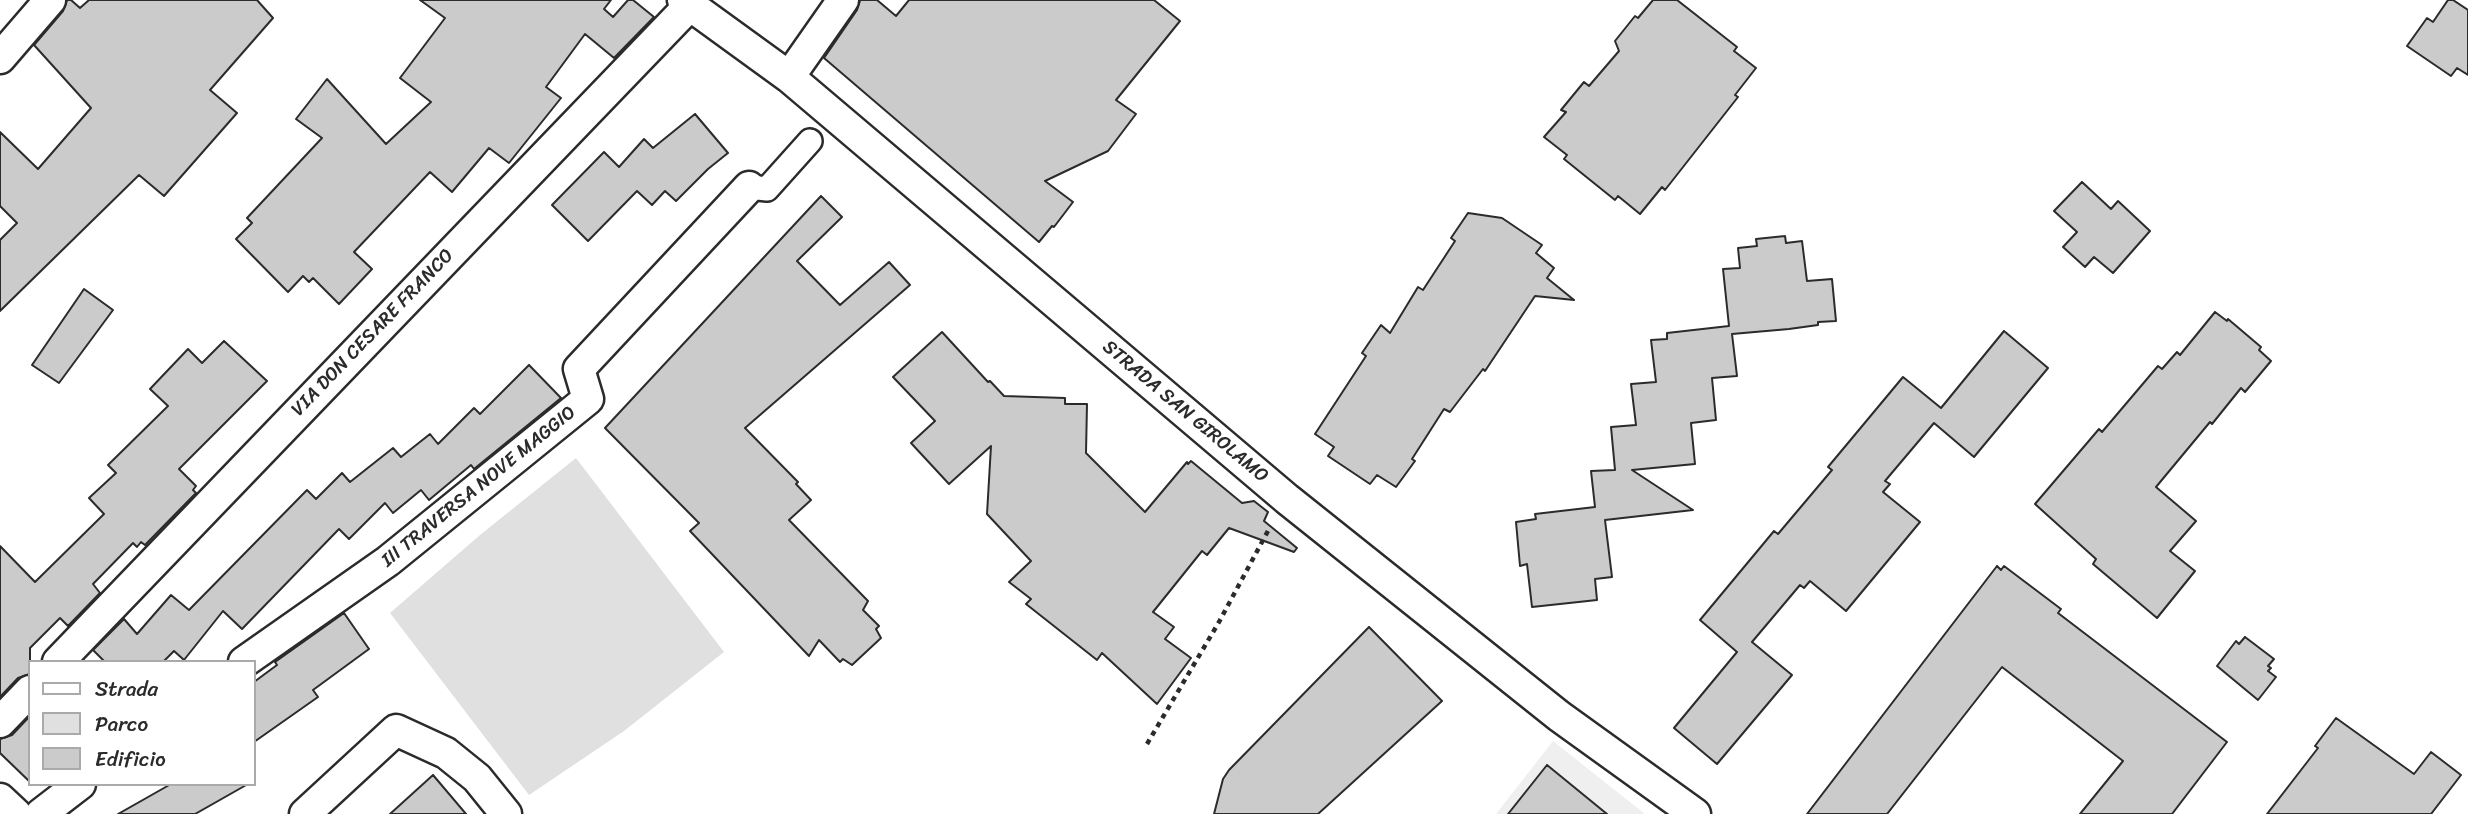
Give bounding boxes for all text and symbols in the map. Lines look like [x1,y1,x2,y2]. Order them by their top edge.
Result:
street label: VIA DON CESARE FRANCO [287,245,459,421]
street label: STRADA SAN GIROLAMO [1098,336,1272,488]
street label: III TRAVERSA NOVE MAGGIO [377,402,581,572]
legend [28,660,256,786]
text: Strada [95,670,158,708]
text: Parco [95,705,148,743]
text: Edificio [95,740,166,778]

